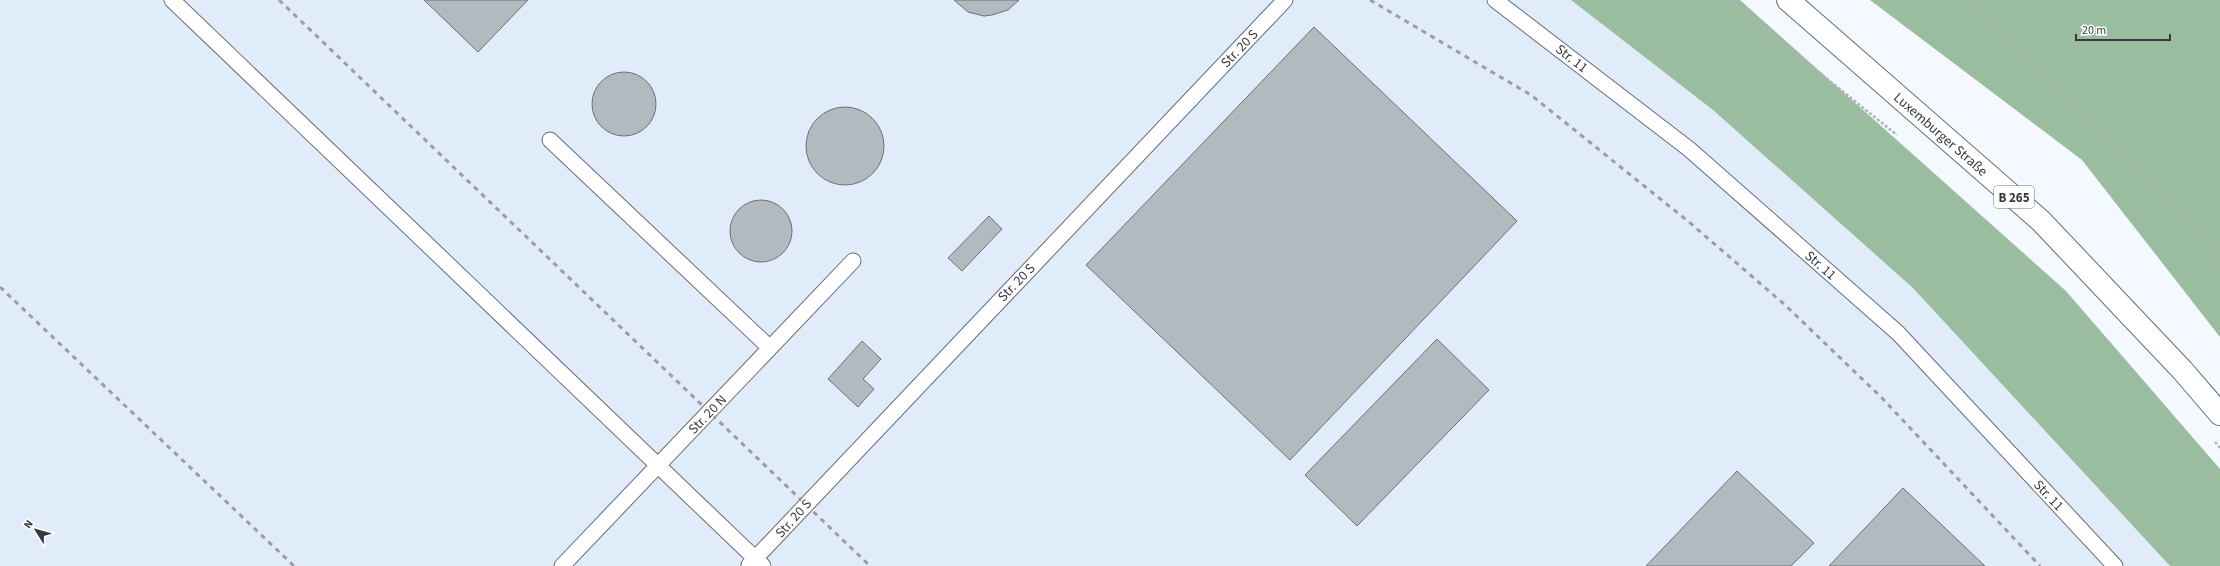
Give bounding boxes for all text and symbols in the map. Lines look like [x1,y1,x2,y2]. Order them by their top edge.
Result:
scale bar [2076,16,2170,42]
text: 20 m [2082,22,2106,39]
street label: Str. 20 S [1216,25,1263,72]
street label: Str. 11 [1551,40,1592,78]
street label: Luxemburger Straße [1889,88,1992,181]
road number: B 265 [1994,186,2034,208]
street label: Str. 11 [1800,246,1841,285]
street label: Str. 20 S [993,259,1040,306]
street label: Str. 20 N [684,390,732,439]
street label: Str. 11 [2029,476,2068,516]
street label: Str. 20 S [771,495,817,543]
north arrow [16,510,56,550]
text: N [20,517,37,532]

